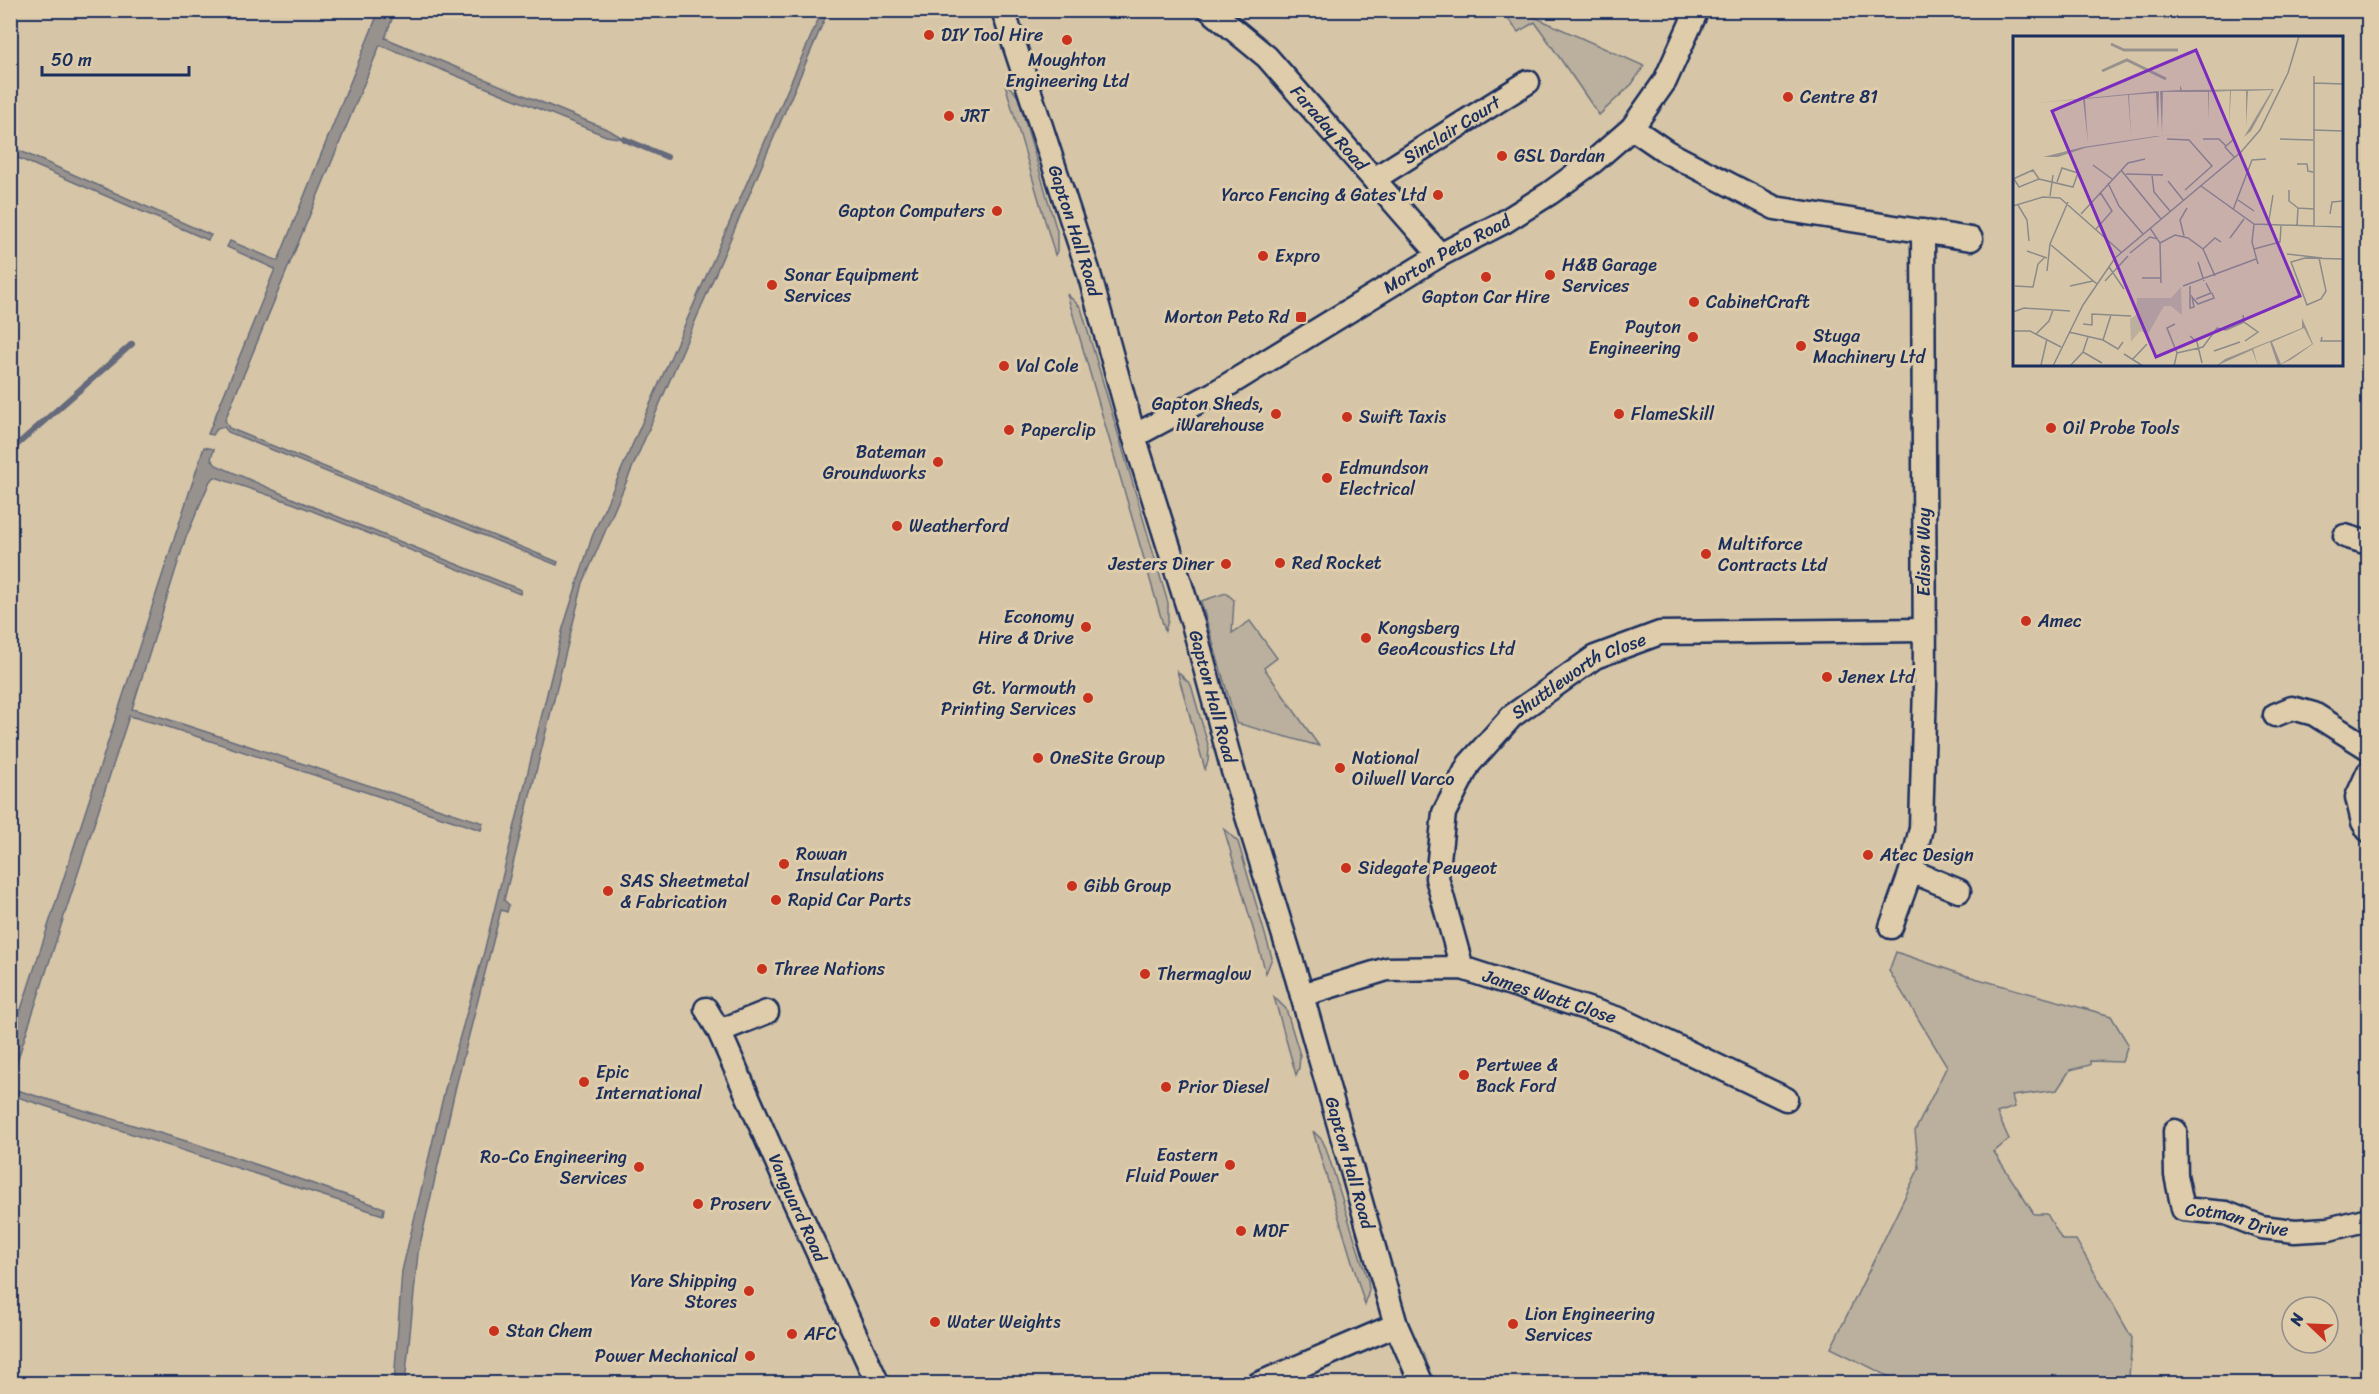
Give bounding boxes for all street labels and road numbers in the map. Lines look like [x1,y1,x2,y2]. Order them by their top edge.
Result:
street label: Faraday Road [1282,77,1377,180]
street label: Sinclair Court [1396,86,1508,173]
street label: Gapton Hall Road [1039,161,1111,302]
street label: Morton Peto Road [1376,205,1519,303]
street label: Edison Way [1908,507,1940,596]
street label: Shuttleworth Close [1504,623,1651,728]
street label: Gapton Hall Road [1179,626,1247,768]
street label: James Watt Close [1478,959,1621,1033]
street label: Gapton Hall Road [1316,1093,1384,1234]
street label: Vanguard Road [759,1148,837,1269]
street label: Cotman Drive [2184,1193,2290,1246]

